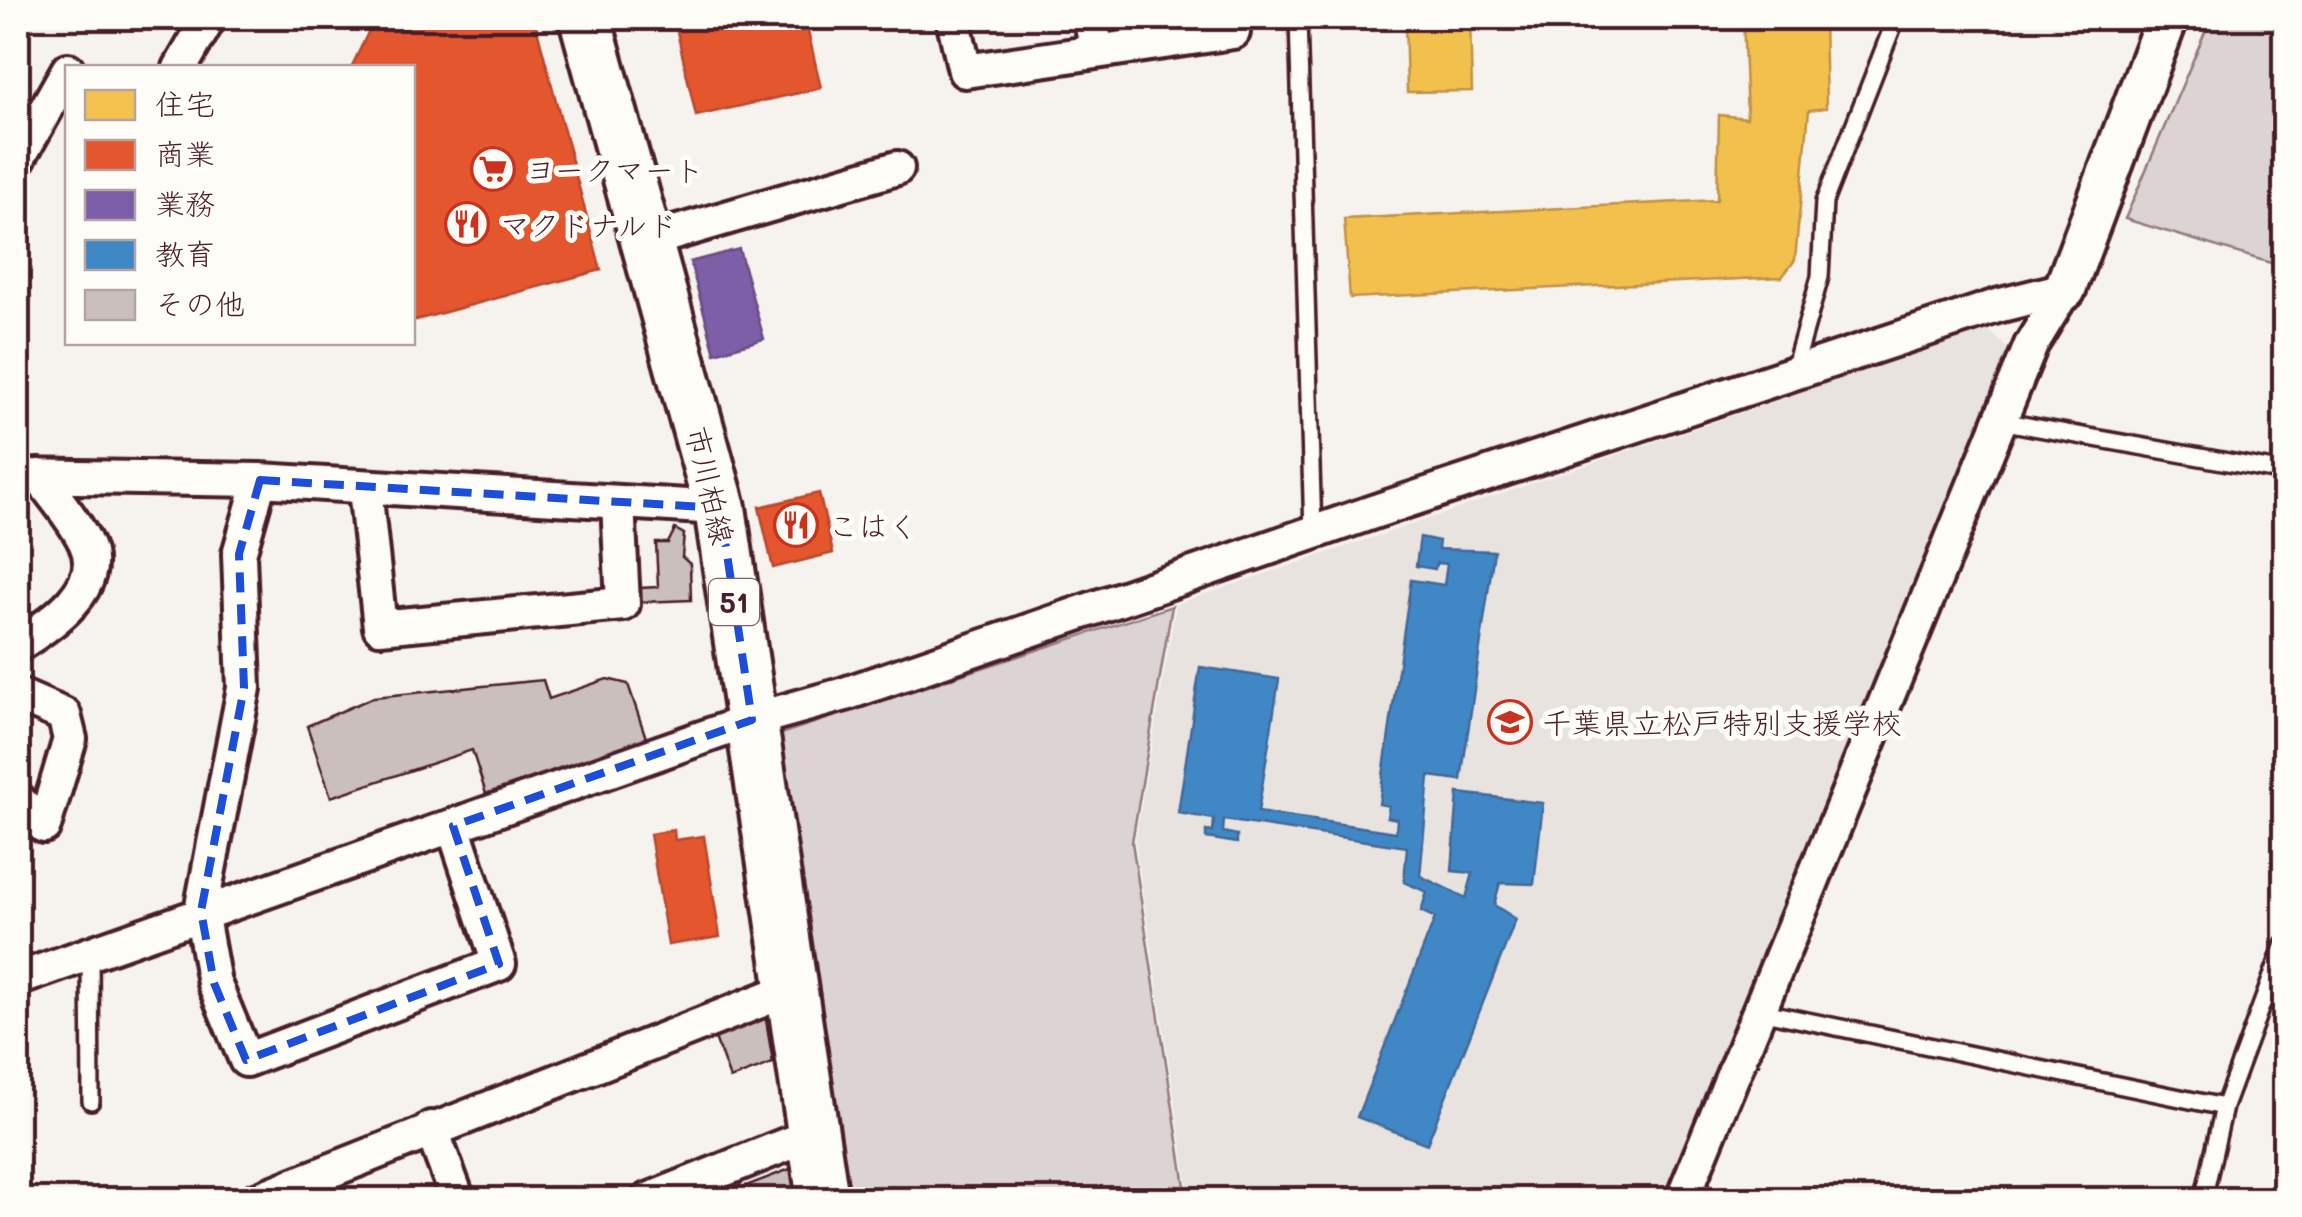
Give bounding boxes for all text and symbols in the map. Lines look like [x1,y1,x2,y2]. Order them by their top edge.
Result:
legend [65,65,415,345]
text: 住宅 [155,83,215,123]
text: 商業 [155,133,215,173]
supermarket icon: ヨークマート [470,146,516,192]
place label: ヨークマート [526,149,704,189]
text: 業務 [155,183,215,223]
restaurant icon: マクドナルド [444,201,490,247]
place label: マクドナルド [500,204,678,244]
text: 教育 [155,233,215,273]
text: その他 [155,283,245,323]
street label: 市川柏線 [678,422,744,548]
restaurant icon: こはく [773,502,819,548]
place label: こはく [828,505,918,545]
road number: 51 [709,579,759,625]
school or university icon: 千葉県立松戸特別支援学校 [1487,699,1533,745]
place label: 千葉県立松戸特別支援学校 [1542,702,1902,742]

